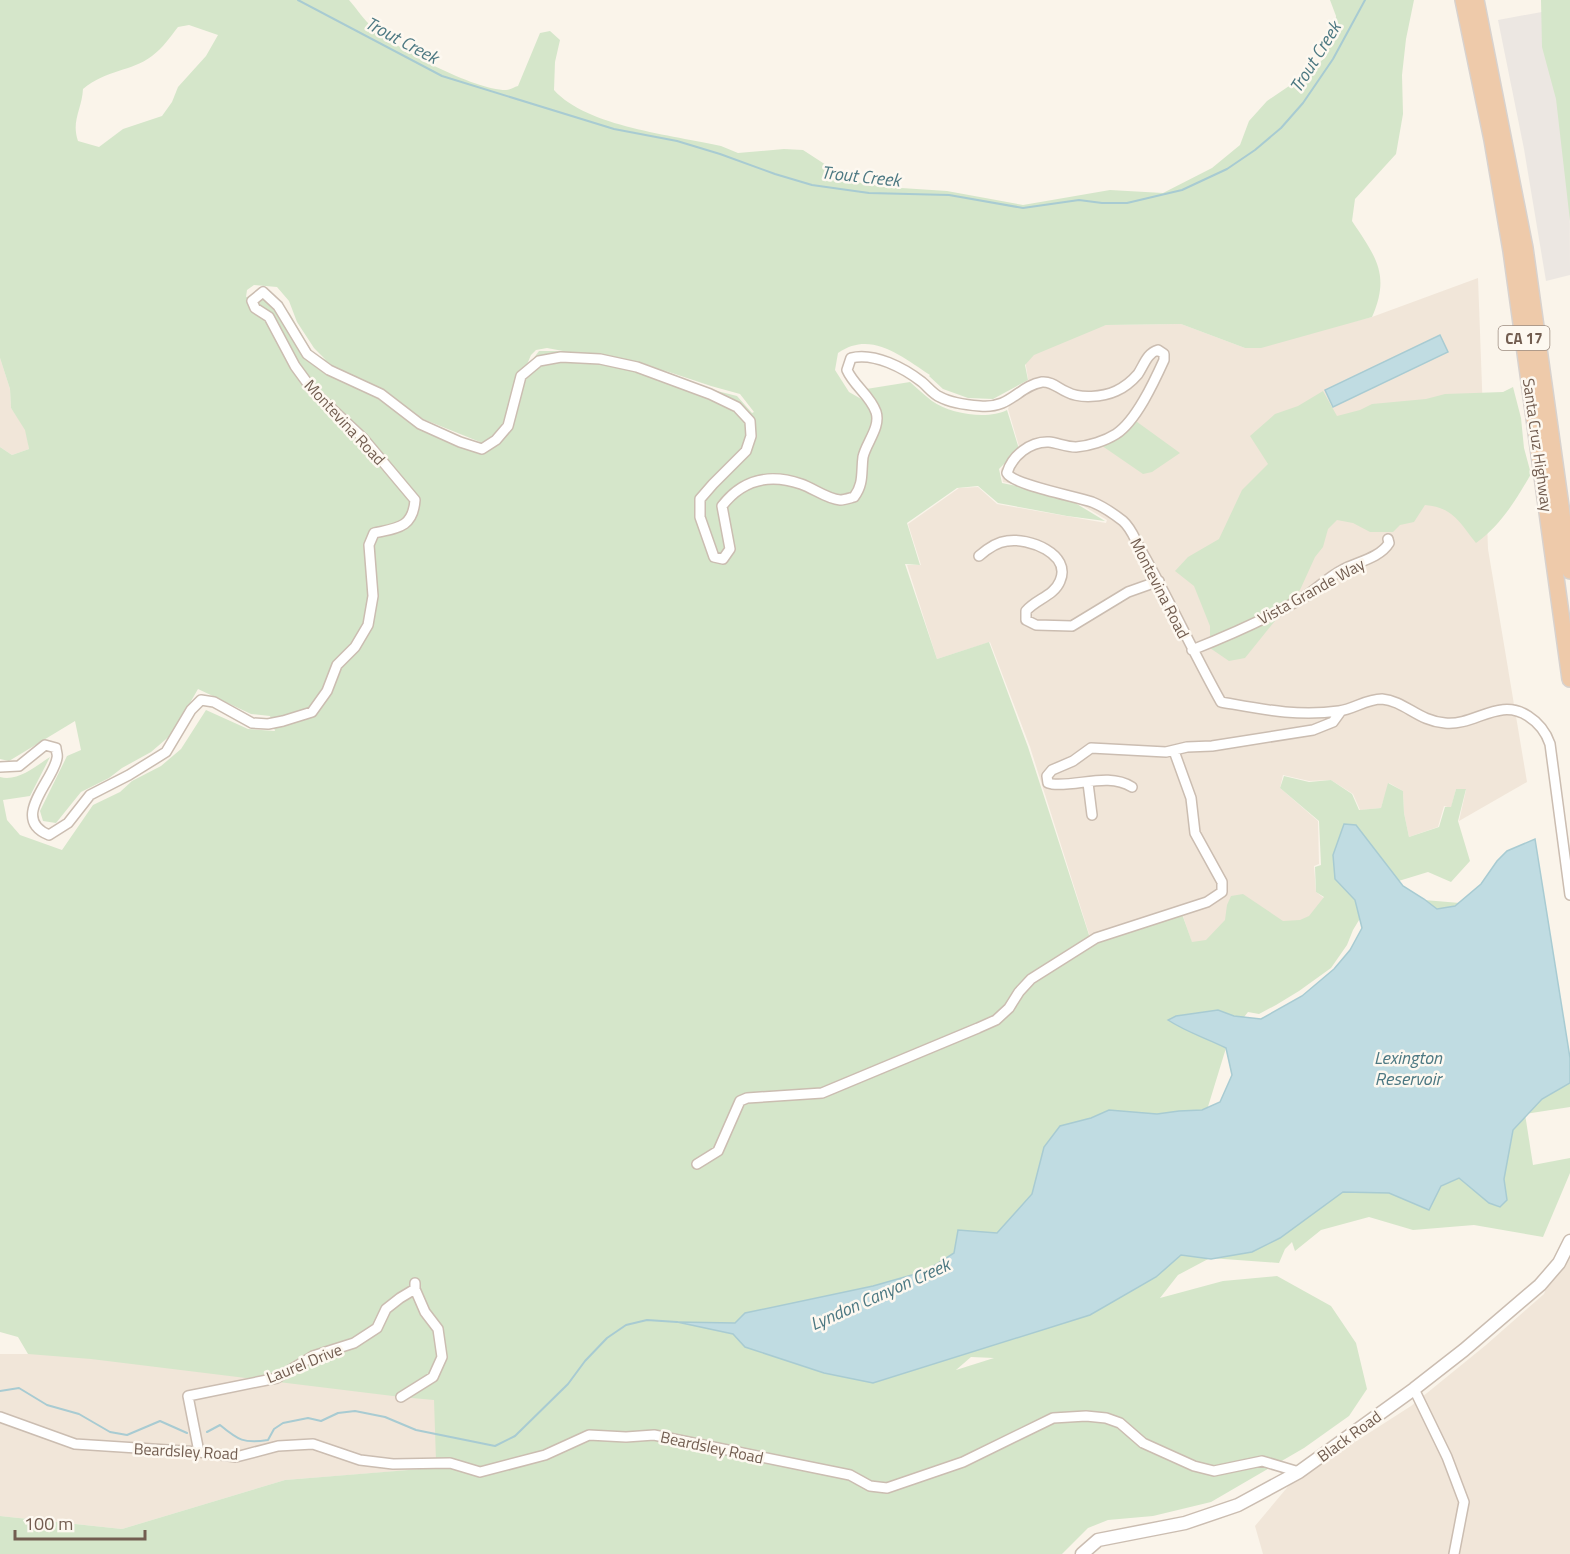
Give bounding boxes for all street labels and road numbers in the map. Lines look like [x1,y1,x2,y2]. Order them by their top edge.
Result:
road number: CA 17 [1498,326,1550,350]
street label: Montevina Road [299,374,391,470]
street label: Santa Cruz Highway [1517,377,1559,514]
street label: Montevina Road [1124,534,1196,642]
street label: Vista Grande Way [1253,552,1369,630]
street label: Laurel Drive [262,1337,346,1389]
street label: Black Road [1312,1404,1386,1468]
street label: Beardsley Road [658,1424,766,1470]
street label: Beardsley Road [133,1436,239,1466]

